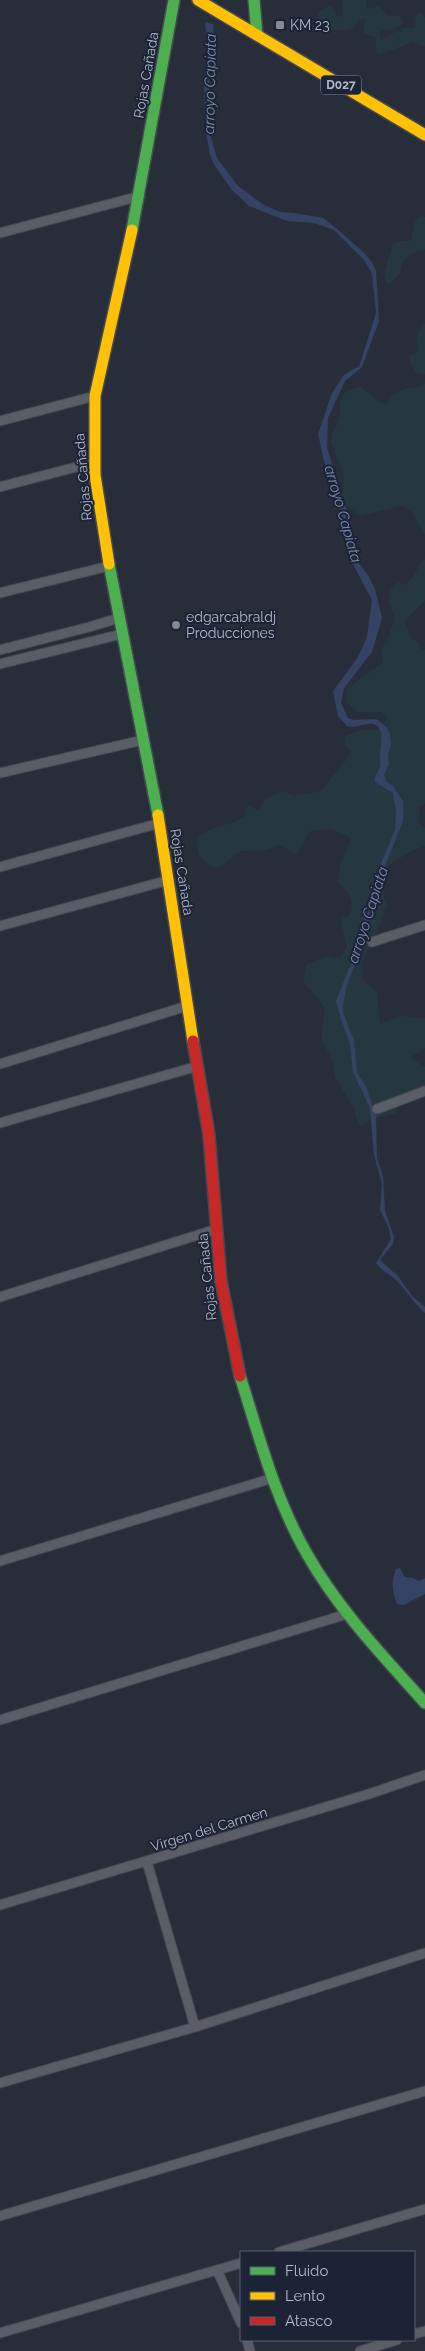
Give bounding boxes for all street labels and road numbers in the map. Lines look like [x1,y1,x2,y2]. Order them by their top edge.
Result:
street label: Rojas Cañada [131,30,161,120]
road number: D027 [321,76,361,94]
street label: Rojas Cañada [71,433,95,521]
street label: Rojas Cañada [167,827,197,917]
street label: Rojas Cañada [194,1233,220,1321]
street label: Virgen del Carmen [149,1804,269,1854]

